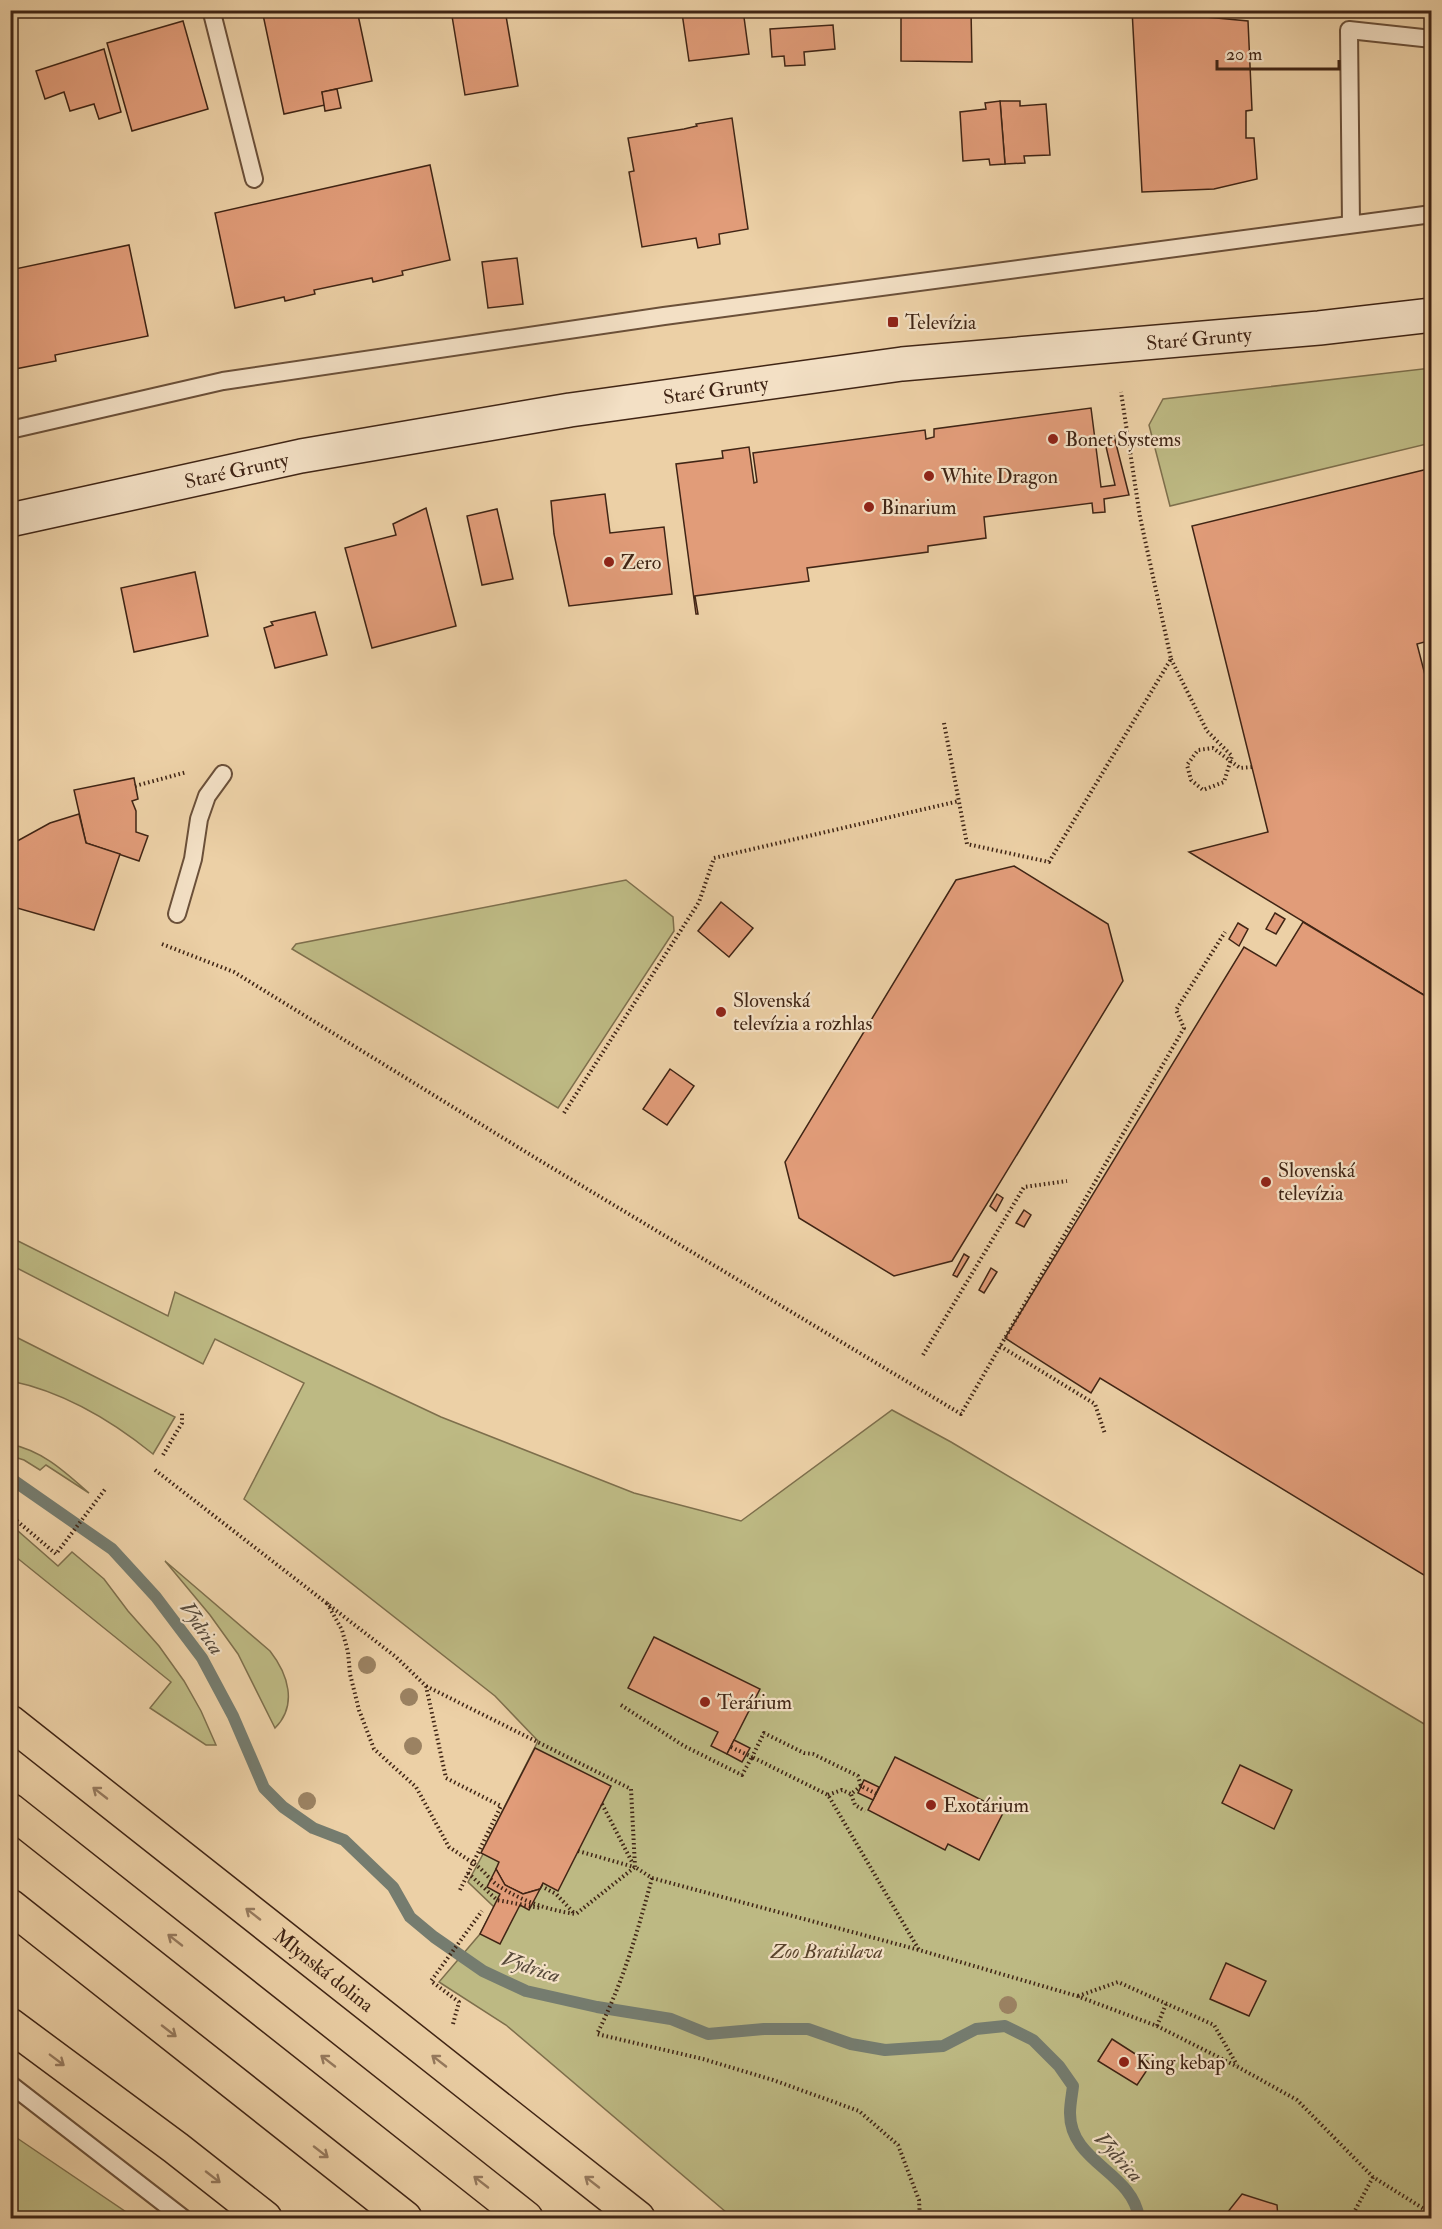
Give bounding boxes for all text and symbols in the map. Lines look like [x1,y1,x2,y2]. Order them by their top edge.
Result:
scale bar [1217,33,1338,71]
text: 20 m [1226,43,1262,66]
place label: Televízia [905,310,977,335]
marker: Televízia [886,315,900,329]
street label: Staré Grunty [1145,322,1254,356]
street label: Staré Grunty [662,370,771,410]
place label: Bonet Systems [1065,427,1181,452]
marker: Bonet Systems [1046,432,1060,446]
street label: Staré Grunty [182,447,292,494]
place label: White Dragon [940,464,1058,489]
marker: White Dragon [922,469,936,483]
place label: Binarium [881,495,957,520]
marker: Binarium [862,500,876,514]
place label: Zero [621,550,661,575]
marker: Zero [602,555,616,569]
place label: Slovenská televízia a rozhlas [733,988,873,1036]
marker: Slovenská televízia a rozhlas [714,1005,728,1019]
place label: Slovenská televízia [1278,1158,1356,1206]
marker: Slovenská televízia [1259,1175,1273,1189]
water label: Vydrica [173,1596,230,1661]
place label: Terárium [717,1690,792,1715]
marker: Terárium [698,1695,712,1709]
one-way arrow [93,1787,109,1800]
place label: Exotárium [943,1793,1029,1818]
marker: Exotárium [924,1798,938,1812]
one-way arrow [245,1908,261,1921]
street label: Mlynská dolina [269,1923,379,2018]
one-way arrow [167,1934,183,1947]
park label: Zoo Bratislava [770,1939,883,1964]
water label: Vydrica [498,1945,564,1990]
one-way arrow [160,2025,176,2038]
place label: King kebap [1136,2050,1225,2076]
one-way arrow [49,2054,65,2066]
one-way arrow [320,2055,336,2068]
one-way arrow [431,2055,447,2068]
marker: King kebap [1117,2055,1131,2069]
water label: Vydrica [1088,2126,1149,2189]
one-way arrow [313,2146,329,2159]
one-way arrow [205,2171,221,2184]
one-way arrow [473,2176,489,2189]
one-way arrow [584,2176,600,2189]

